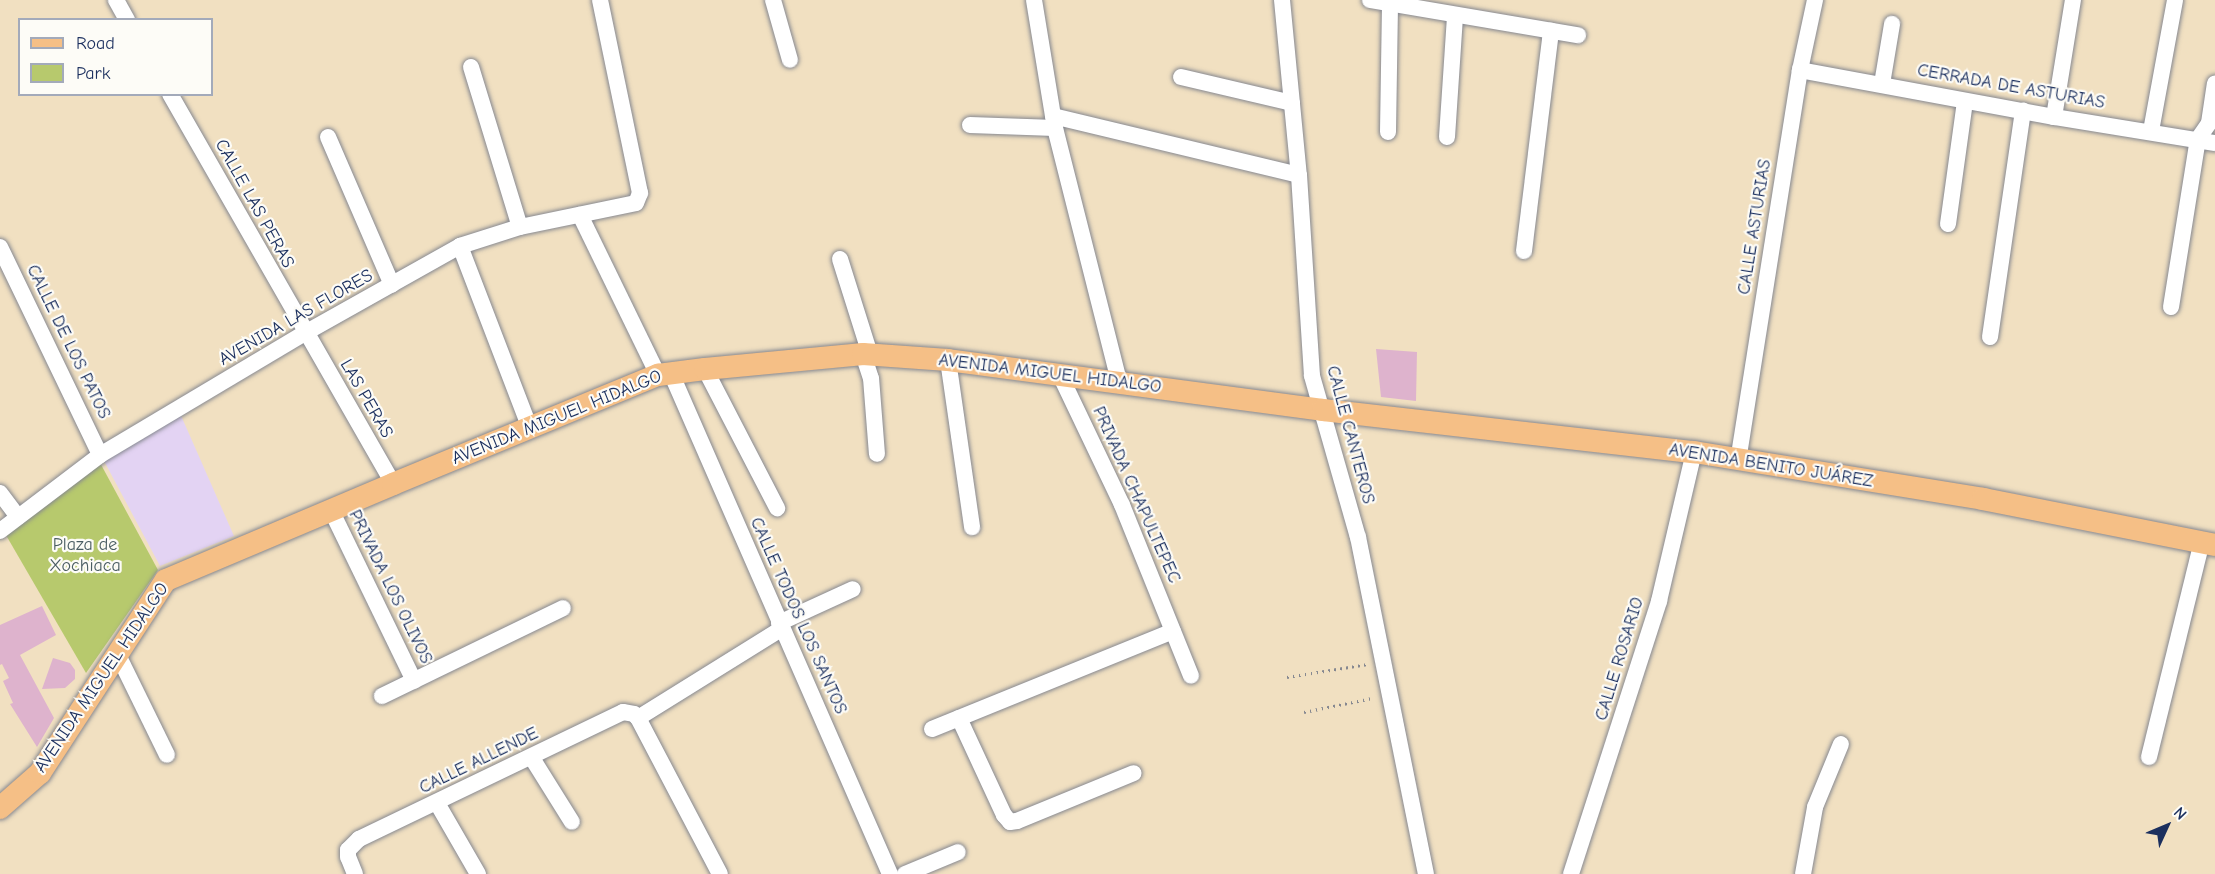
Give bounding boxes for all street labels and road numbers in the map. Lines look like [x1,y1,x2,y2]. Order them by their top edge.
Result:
street label: CERRADA DE ASTURIAS [1915,60,2107,114]
street label: CALLE LAS PERAS [210,136,298,272]
street label: CALLE ASTURIAS [1734,158,1776,296]
street label: CALLE DE LOS PATOS [21,261,115,423]
street label: AVENIDA LAS FLORES [215,265,377,371]
street label: AVENIDA MIGUEL HIDALGO [937,350,1163,398]
street label: LAS PERAS [335,356,397,442]
street label: CALLE CANTEROS [1321,364,1379,506]
street label: AVENIDA MIGUEL HIDALGO [449,366,665,470]
street label: PRIVADA CHAPULTEPEC [1087,403,1185,587]
street label: AVENIDA BENITO JUÁREZ [1667,439,1875,493]
street label: PRIVADA LOS OLIVOS [343,506,437,668]
street label: CALLE TODOS LOS SANTOS [745,514,851,718]
street label: AVENIDA MIGUEL HIDALGO [30,579,174,777]
street label: CALLE ROSARIO [1591,595,1649,723]
street label: CALLE ALLENDE [416,723,542,799]

